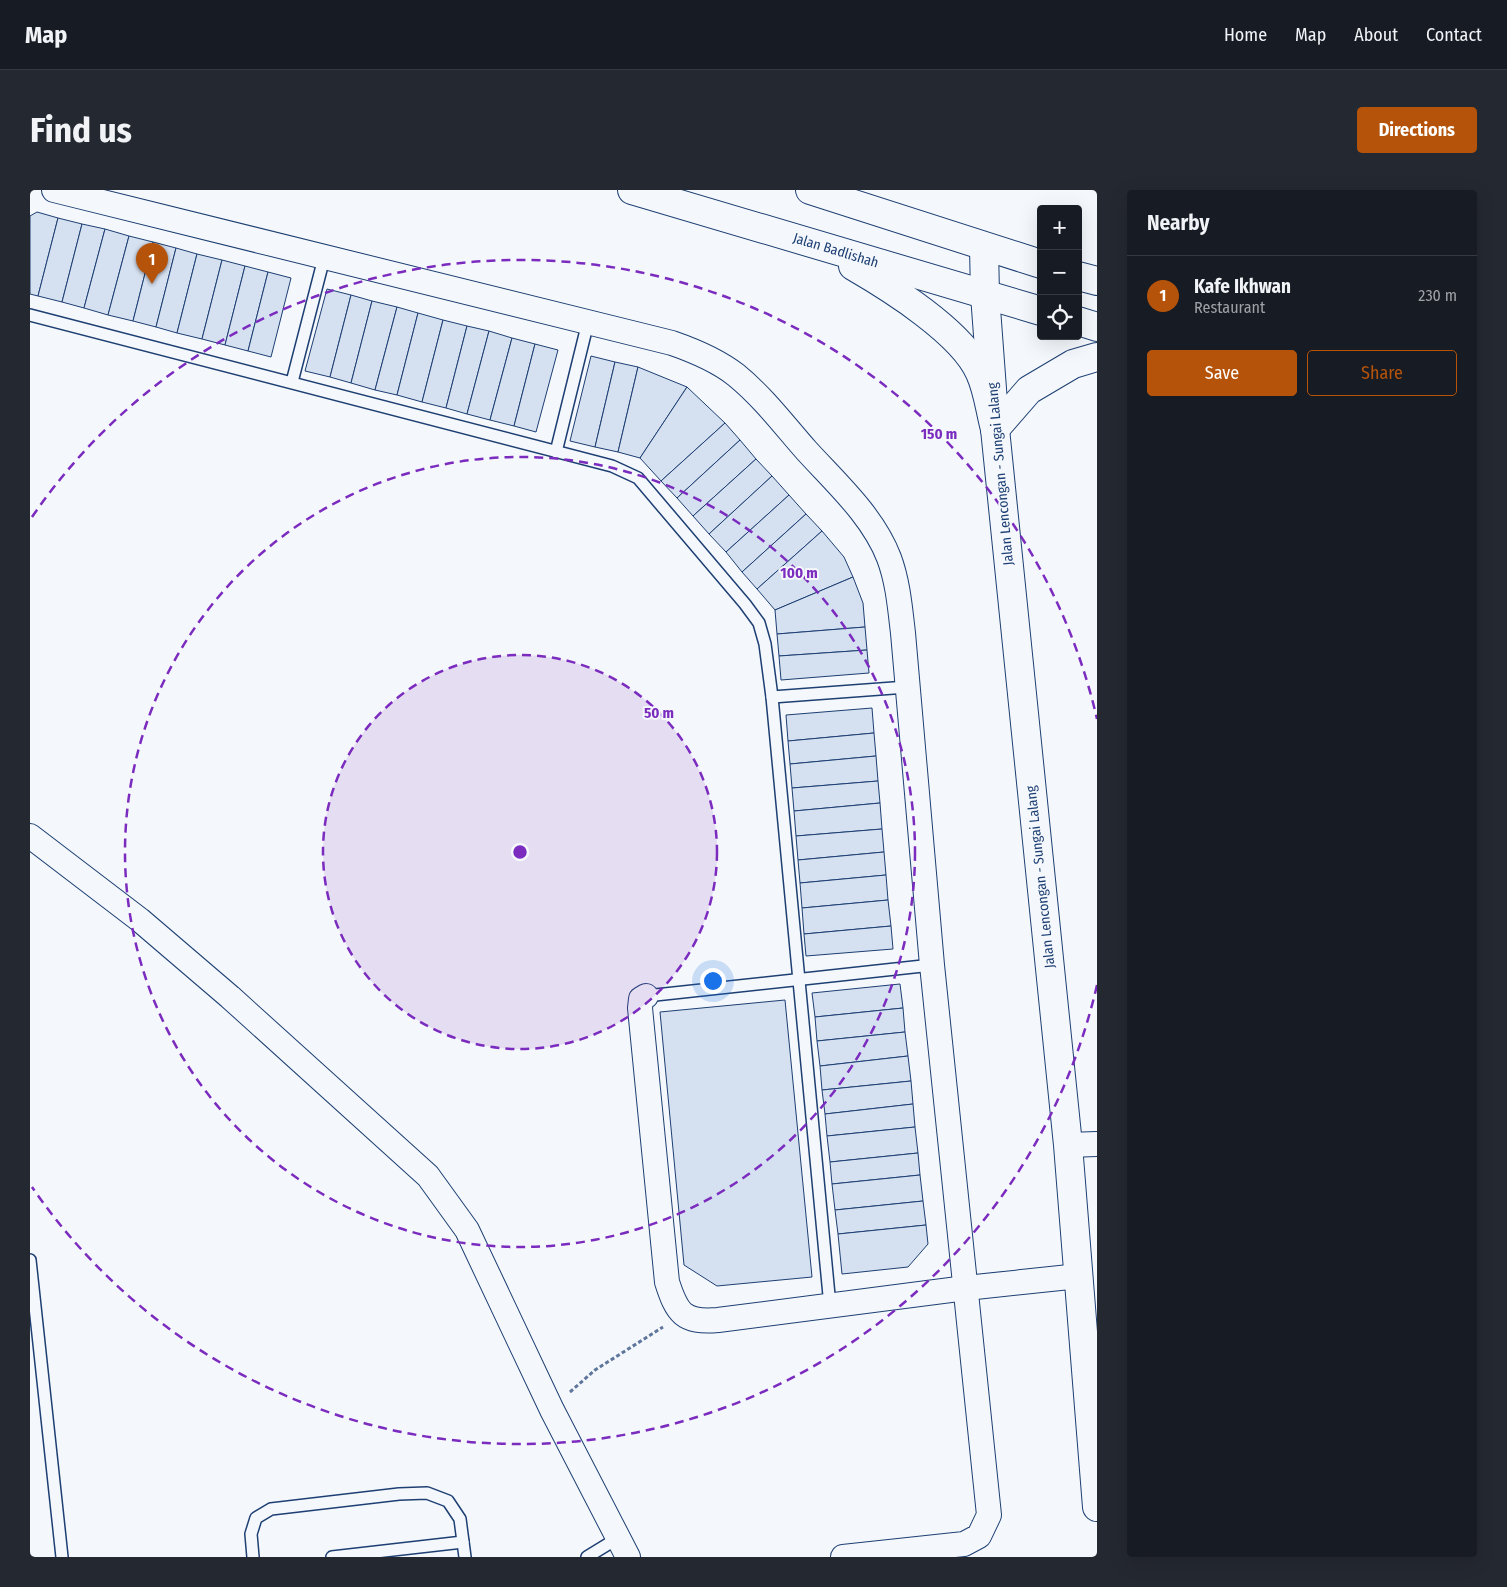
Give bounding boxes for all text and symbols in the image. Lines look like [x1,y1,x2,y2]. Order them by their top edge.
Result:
text: Map [25,21,67,49]
text: Home [1224,24,1267,46]
text: Map [1295,24,1326,46]
text: About [1354,24,1398,46]
text: Contact [1426,24,1482,46]
button: Directions [1357,107,1477,153]
text: Find us [30,109,132,151]
map controls [1037,205,1082,340]
button: + [1037,205,1082,250]
text: Nearby [1147,210,1209,236]
street label: Jalan Badlishah [791,229,881,272]
pin: 1 [136,243,168,284]
button: − [1037,250,1082,295]
text: Kafe Ikhwan [1194,275,1291,298]
text: 1 [1160,286,1166,305]
text: 230 m [1418,286,1457,305]
button: locate [1037,295,1082,340]
text: Restaurant [1194,298,1265,317]
button: Save [1147,350,1297,396]
button: Share [1307,350,1457,396]
street label: Jalan Lencongan - Sungai Lalang [984,381,1017,566]
text: 150 m [921,425,957,443]
text: 100 m [780,564,818,582]
text: 50 m [644,704,674,722]
street label: Jalan Lencongan - Sungai Lalang [1022,784,1059,969]
centre of rings [511,843,529,861]
your location [700,968,726,994]

